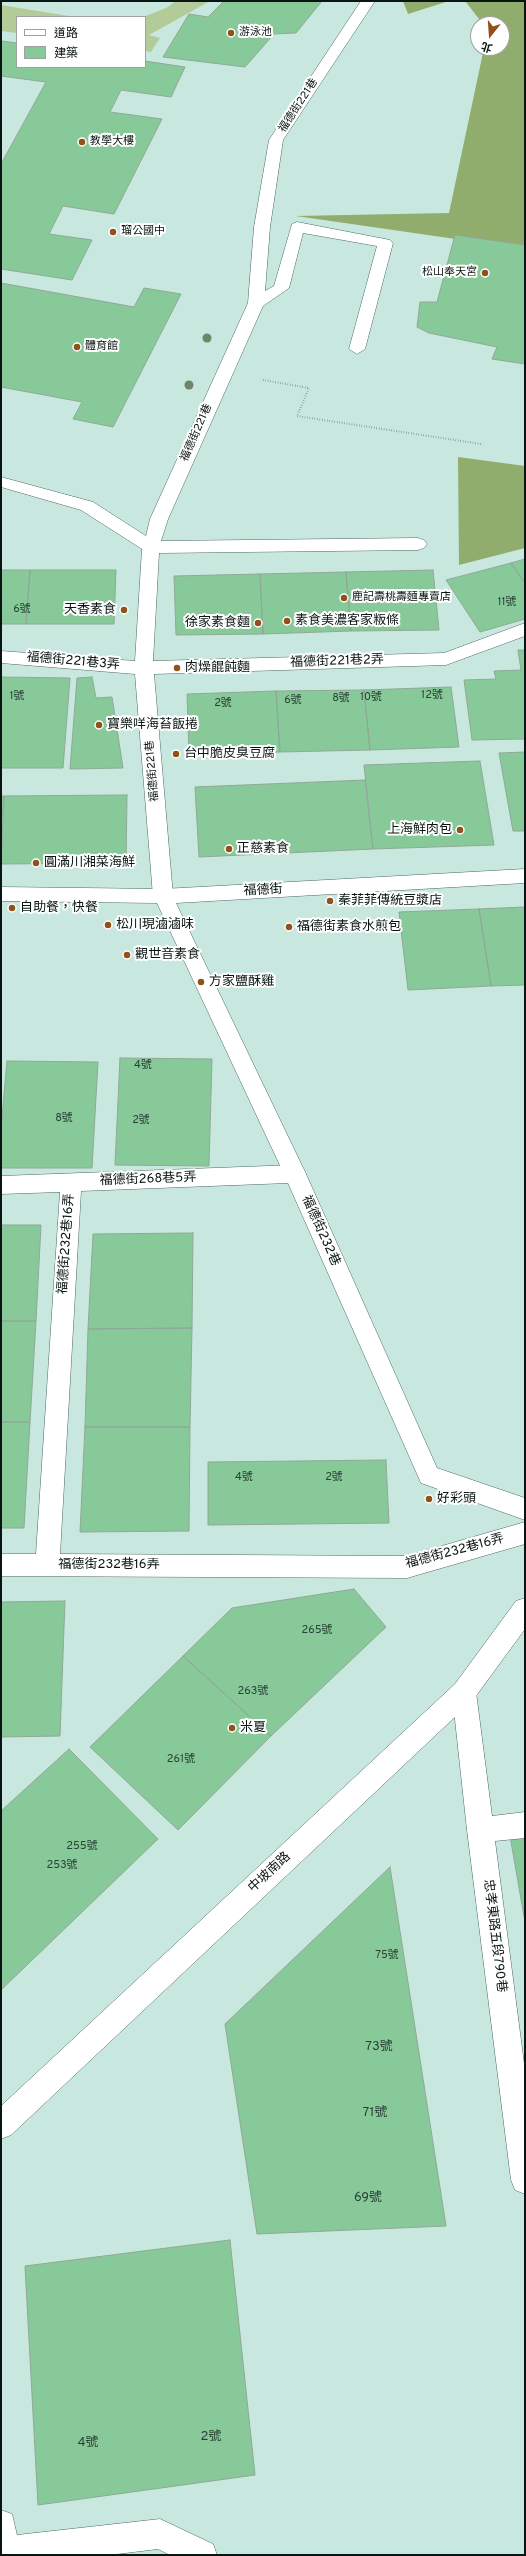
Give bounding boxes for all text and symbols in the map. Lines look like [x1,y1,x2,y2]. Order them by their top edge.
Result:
legend [16,16,146,68]
north arrow [470,16,510,56]
text: 道路 [54,26,78,42]
place label: 游泳池 [239,26,272,40]
marker: 游泳池 [226,28,236,38]
text: 北 [479,38,494,55]
text: 建築 [54,46,78,62]
street label: 福德街221巷 [277,77,321,135]
place label: 教學大樓 [90,135,134,149]
marker: 教學大樓 [77,137,87,147]
place label: 瑠公國中 [121,225,165,239]
marker: 瑠公國中 [108,227,118,237]
place label: 松山奉天宮 [422,266,477,280]
marker: 松山奉天宮 [480,268,490,278]
place label: 體育館 [85,340,118,354]
marker: 體育館 [72,342,82,352]
street label: 福德街221巷 [178,402,216,464]
place label: 鹿記壽桃壽麵專賣店 [352,591,451,605]
marker: 鹿記壽桃壽麵專賣店 [339,593,349,603]
house number: 11號 [497,596,517,610]
place label: 天香素食 [64,602,116,618]
house number: 6號 [13,603,31,617]
marker: 天香素食 [119,605,129,615]
place label: 素食美濃客家粄條 [295,613,399,629]
place label: 徐家素食麵 [185,615,250,631]
marker: 素食美濃客家粄條 [282,616,292,626]
marker: 徐家素食麵 [253,618,263,628]
street label: 福德街221巷3弄 [26,650,120,674]
street label: 福德街221巷2弄 [290,653,384,671]
place label: 肉燥餛飩麵 [185,660,250,676]
marker: 肉燥餛飩麵 [172,663,182,673]
house number: 12號 [421,689,443,703]
house number: 1號 [9,690,25,704]
house number: 10號 [360,691,382,705]
house number: 8號 [332,692,350,706]
house number: 6號 [284,694,302,708]
house number: 2號 [214,697,232,711]
place label: 寶樂咩海苔飯捲 [107,717,198,733]
marker: 寶樂咩海苔飯捲 [94,720,104,730]
street label: 福德街221巷 [144,740,162,802]
place label: 台中脆皮臭豆腐 [184,746,275,762]
marker: 台中脆皮臭豆腐 [171,749,181,759]
place label: 上海鮮肉包 [387,822,452,838]
marker: 上海鮮肉包 [455,825,465,835]
place label: 正慈素食 [237,841,289,857]
marker: 正慈素食 [224,844,234,854]
place label: 圓滿川湘菜海鮮 [44,855,135,871]
marker: 圓滿川湘菜海鮮 [31,858,41,868]
street label: 福德街 [243,882,283,900]
place label: 秦菲菲傳統豆漿店 [338,893,442,909]
marker: 秦菲菲傳統豆漿店 [325,896,335,906]
place label: 自助餐，快餐 [20,900,98,916]
marker: 自助餐，快餐 [7,903,17,913]
place label: 松川現滷滷味 [116,917,194,933]
place label: 福德街素食水煎包 [297,919,401,935]
marker: 松川現滷滷味 [103,920,113,930]
marker: 福德街素食水煎包 [284,922,294,932]
place label: 觀世音素食 [135,947,200,963]
marker: 觀世音素食 [122,950,132,960]
place label: 方家鹽酥雞 [209,974,274,990]
marker: 方家鹽酥雞 [196,977,206,987]
house number: 4號 [134,1059,152,1073]
house number: 8號 [55,1112,73,1126]
house number: 2號 [132,1114,150,1128]
street label: 福德街268巷5弄 [99,1171,197,1189]
street label: 福德街232巷16弄 [56,1193,78,1295]
street label: 福德街232巷 [298,1193,342,1269]
house number: 4號 [235,1471,253,1485]
house number: 2號 [325,1471,343,1485]
place label: 好彩頭 [437,1491,476,1507]
marker: 好彩頭 [424,1494,434,1504]
street label: 福德街232巷16弄 [404,1531,506,1573]
street label: 福德街232巷16弄 [58,1557,160,1573]
house number: 265號 [301,1624,333,1638]
house number: 263號 [238,1685,268,1699]
place label: 米夏 [240,1720,266,1736]
marker: 米夏 [227,1723,237,1733]
house number: 261號 [167,1753,195,1767]
house number: 255號 [66,1840,98,1854]
street label: 中坡南路 [246,1850,294,1896]
house number: 253號 [46,1859,78,1873]
street label: 忠孝東路五段790巷 [479,1879,509,1993]
house number: 75號 [375,1949,399,1963]
house number: 73號 [365,2039,393,2055]
house number: 71號 [363,2105,387,2121]
house number: 69號 [354,2190,382,2206]
house number: 2號 [201,2429,221,2445]
house number: 4號 [77,2435,99,2451]

